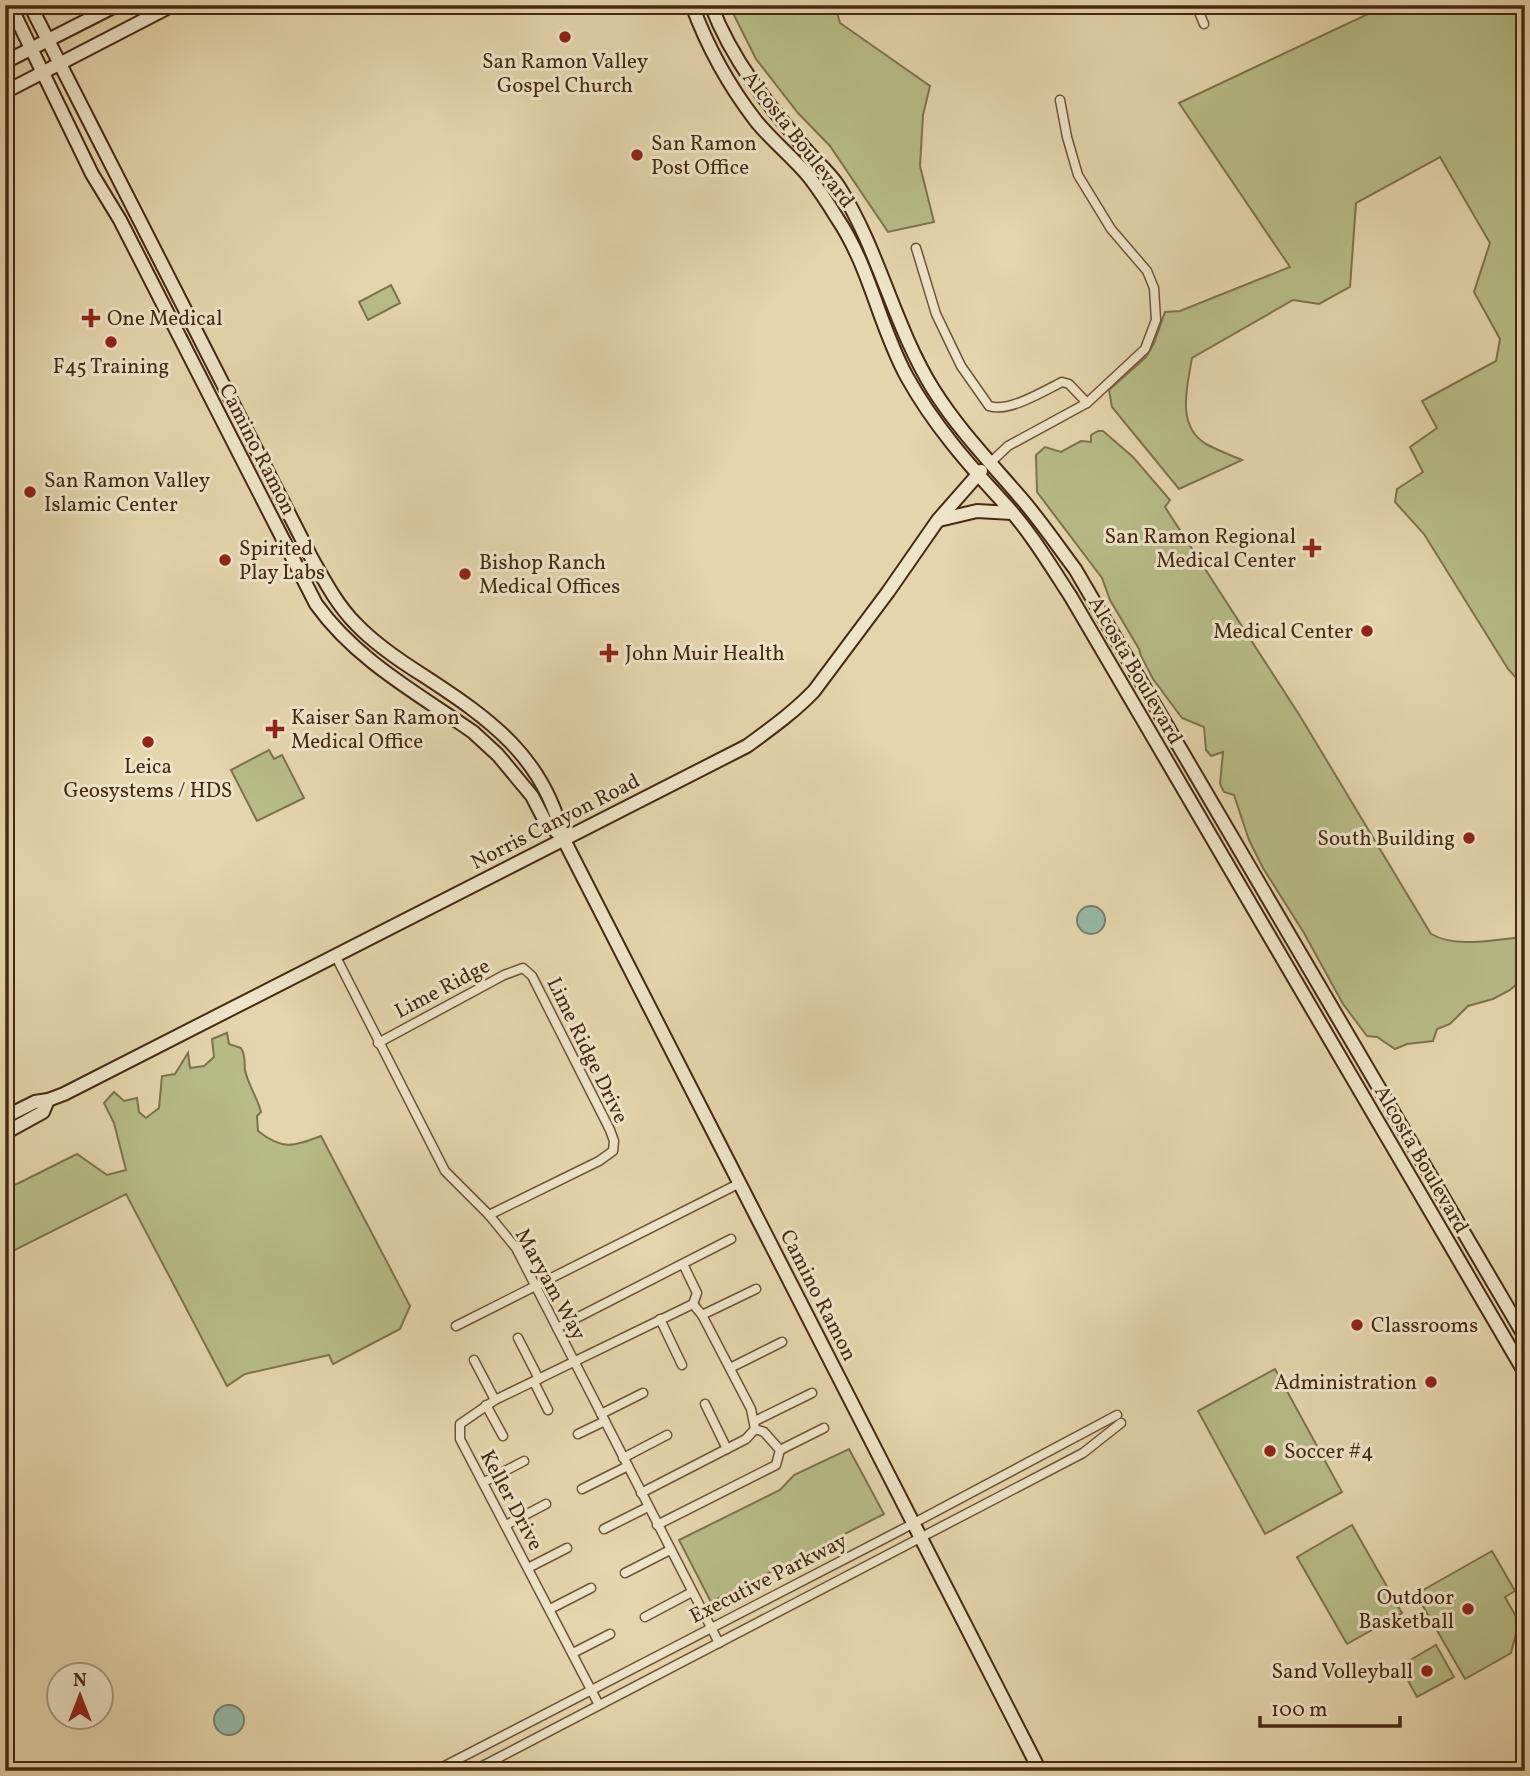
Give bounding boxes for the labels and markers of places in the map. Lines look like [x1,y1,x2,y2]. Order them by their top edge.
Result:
marker: San Ramon Valley Gospel Church [557,29,573,45]
place label: San Ramon Valley Gospel Church [482,48,649,101]
place label: San Ramon Post Office [651,130,757,183]
marker: San Ramon Post Office [629,147,645,163]
place label: One Medical [107,305,222,334]
marker: One Medical [81,308,101,328]
marker: F45 Training [103,334,119,350]
place label: F45 Training [53,353,169,382]
place label: San Ramon Valley Islamic Center [44,467,211,520]
marker: San Ramon Valley Islamic Center [22,484,38,500]
place label: San Ramon Regional Medical Center [1105,523,1296,576]
place label: Spirited Play Labs [239,535,325,588]
marker: San Ramon Regional Medical Center [1302,538,1322,558]
place label: Bishop Ranch Medical Offices [479,549,620,602]
marker: Spirited Play Labs [217,552,233,568]
marker: Bishop Ranch Medical Offices [457,566,473,582]
place label: Medical Center [1213,618,1353,647]
marker: Medical Center [1359,623,1375,639]
place label: John Muir Health [625,640,785,669]
marker: John Muir Health [599,643,619,663]
place label: Kaiser San Ramon Medical Office [291,704,460,757]
marker: Kaiser San Ramon Medical Office [265,719,285,739]
marker: Leica Geosystems / HDS [140,734,156,750]
place label: Leica Geosystems / HDS [64,753,232,806]
place label: South Building [1317,825,1455,854]
marker: South Building [1461,830,1477,846]
place label: Classrooms [1371,1312,1478,1341]
marker: Classrooms [1349,1317,1365,1333]
place label: Administration [1274,1369,1417,1398]
marker: Administration [1423,1374,1439,1390]
place label: Soccer #4 [1284,1438,1373,1467]
marker: Soccer #4 [1262,1443,1278,1459]
place label: Outdoor Basketball [1359,1584,1454,1637]
marker: Outdoor Basketball [1460,1601,1476,1617]
place label: Sand Volleyball [1271,1658,1413,1687]
marker: Sand Volleyball [1419,1663,1435,1679]

